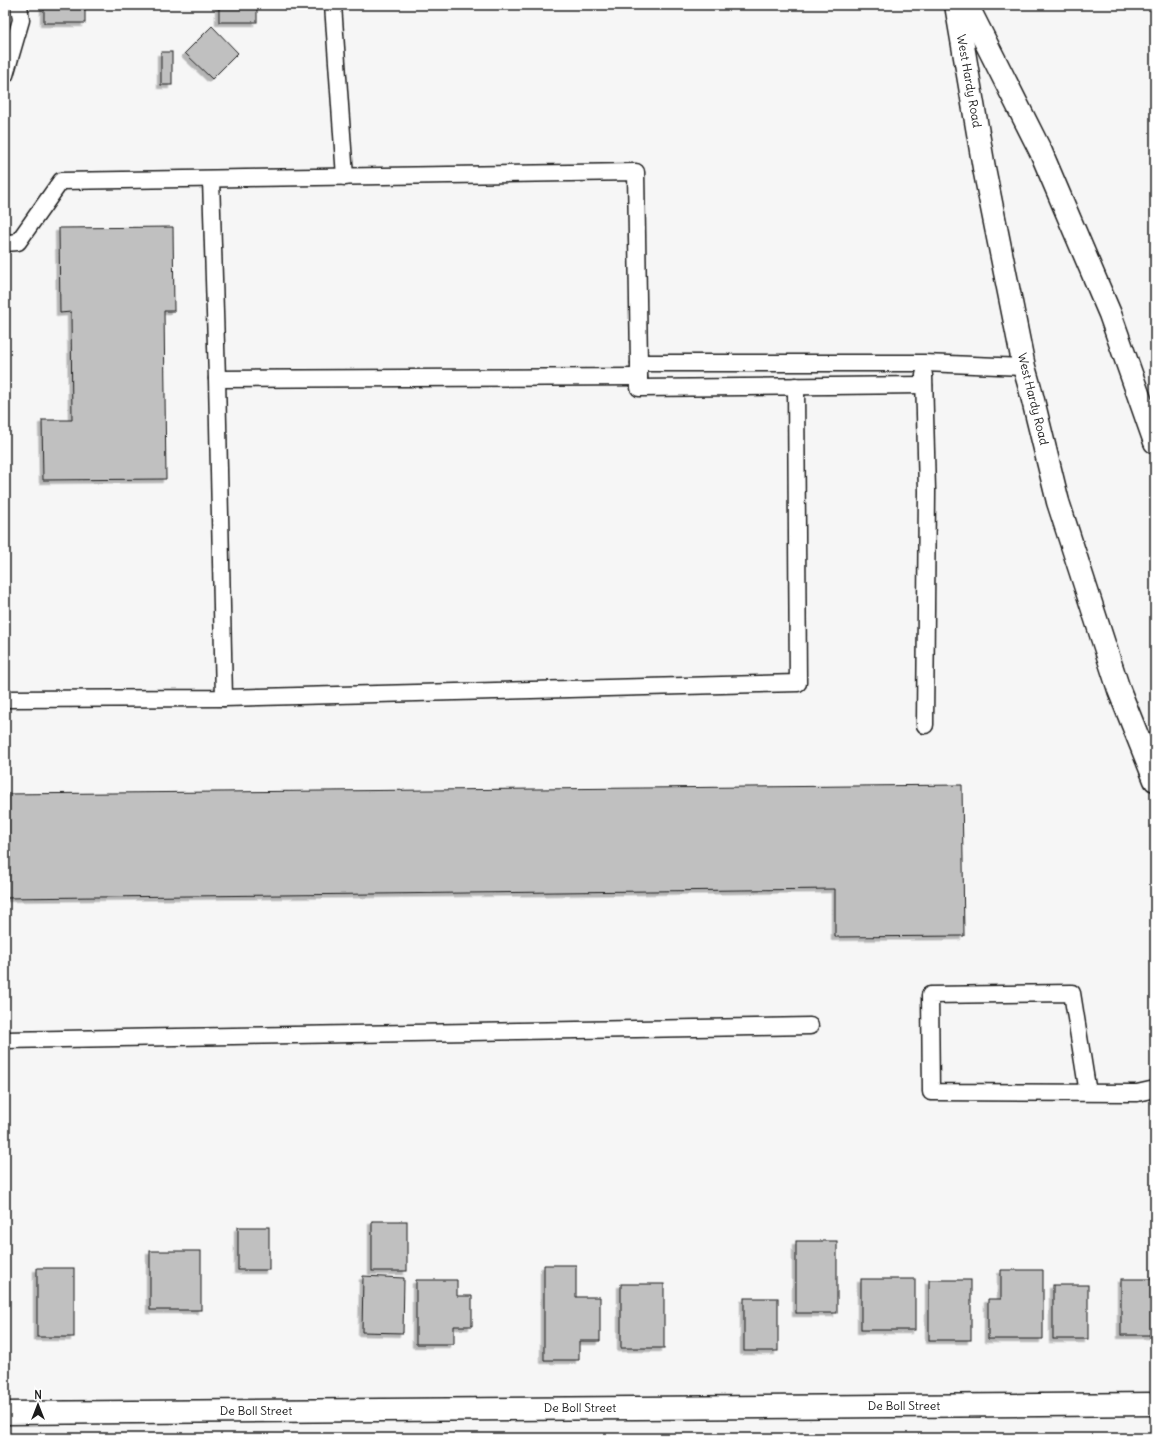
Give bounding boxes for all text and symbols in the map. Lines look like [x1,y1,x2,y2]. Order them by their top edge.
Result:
street label: West Hardy Road [954,33,985,129]
street label: West Hardy Road [1015,351,1052,446]
north arrow [18,1385,58,1425]
text: N [34,1388,42,1402]
street label: De Boll Street [868,1398,940,1413]
street label: De Boll Street [544,1400,616,1415]
street label: De Boll Street [220,1403,292,1418]

